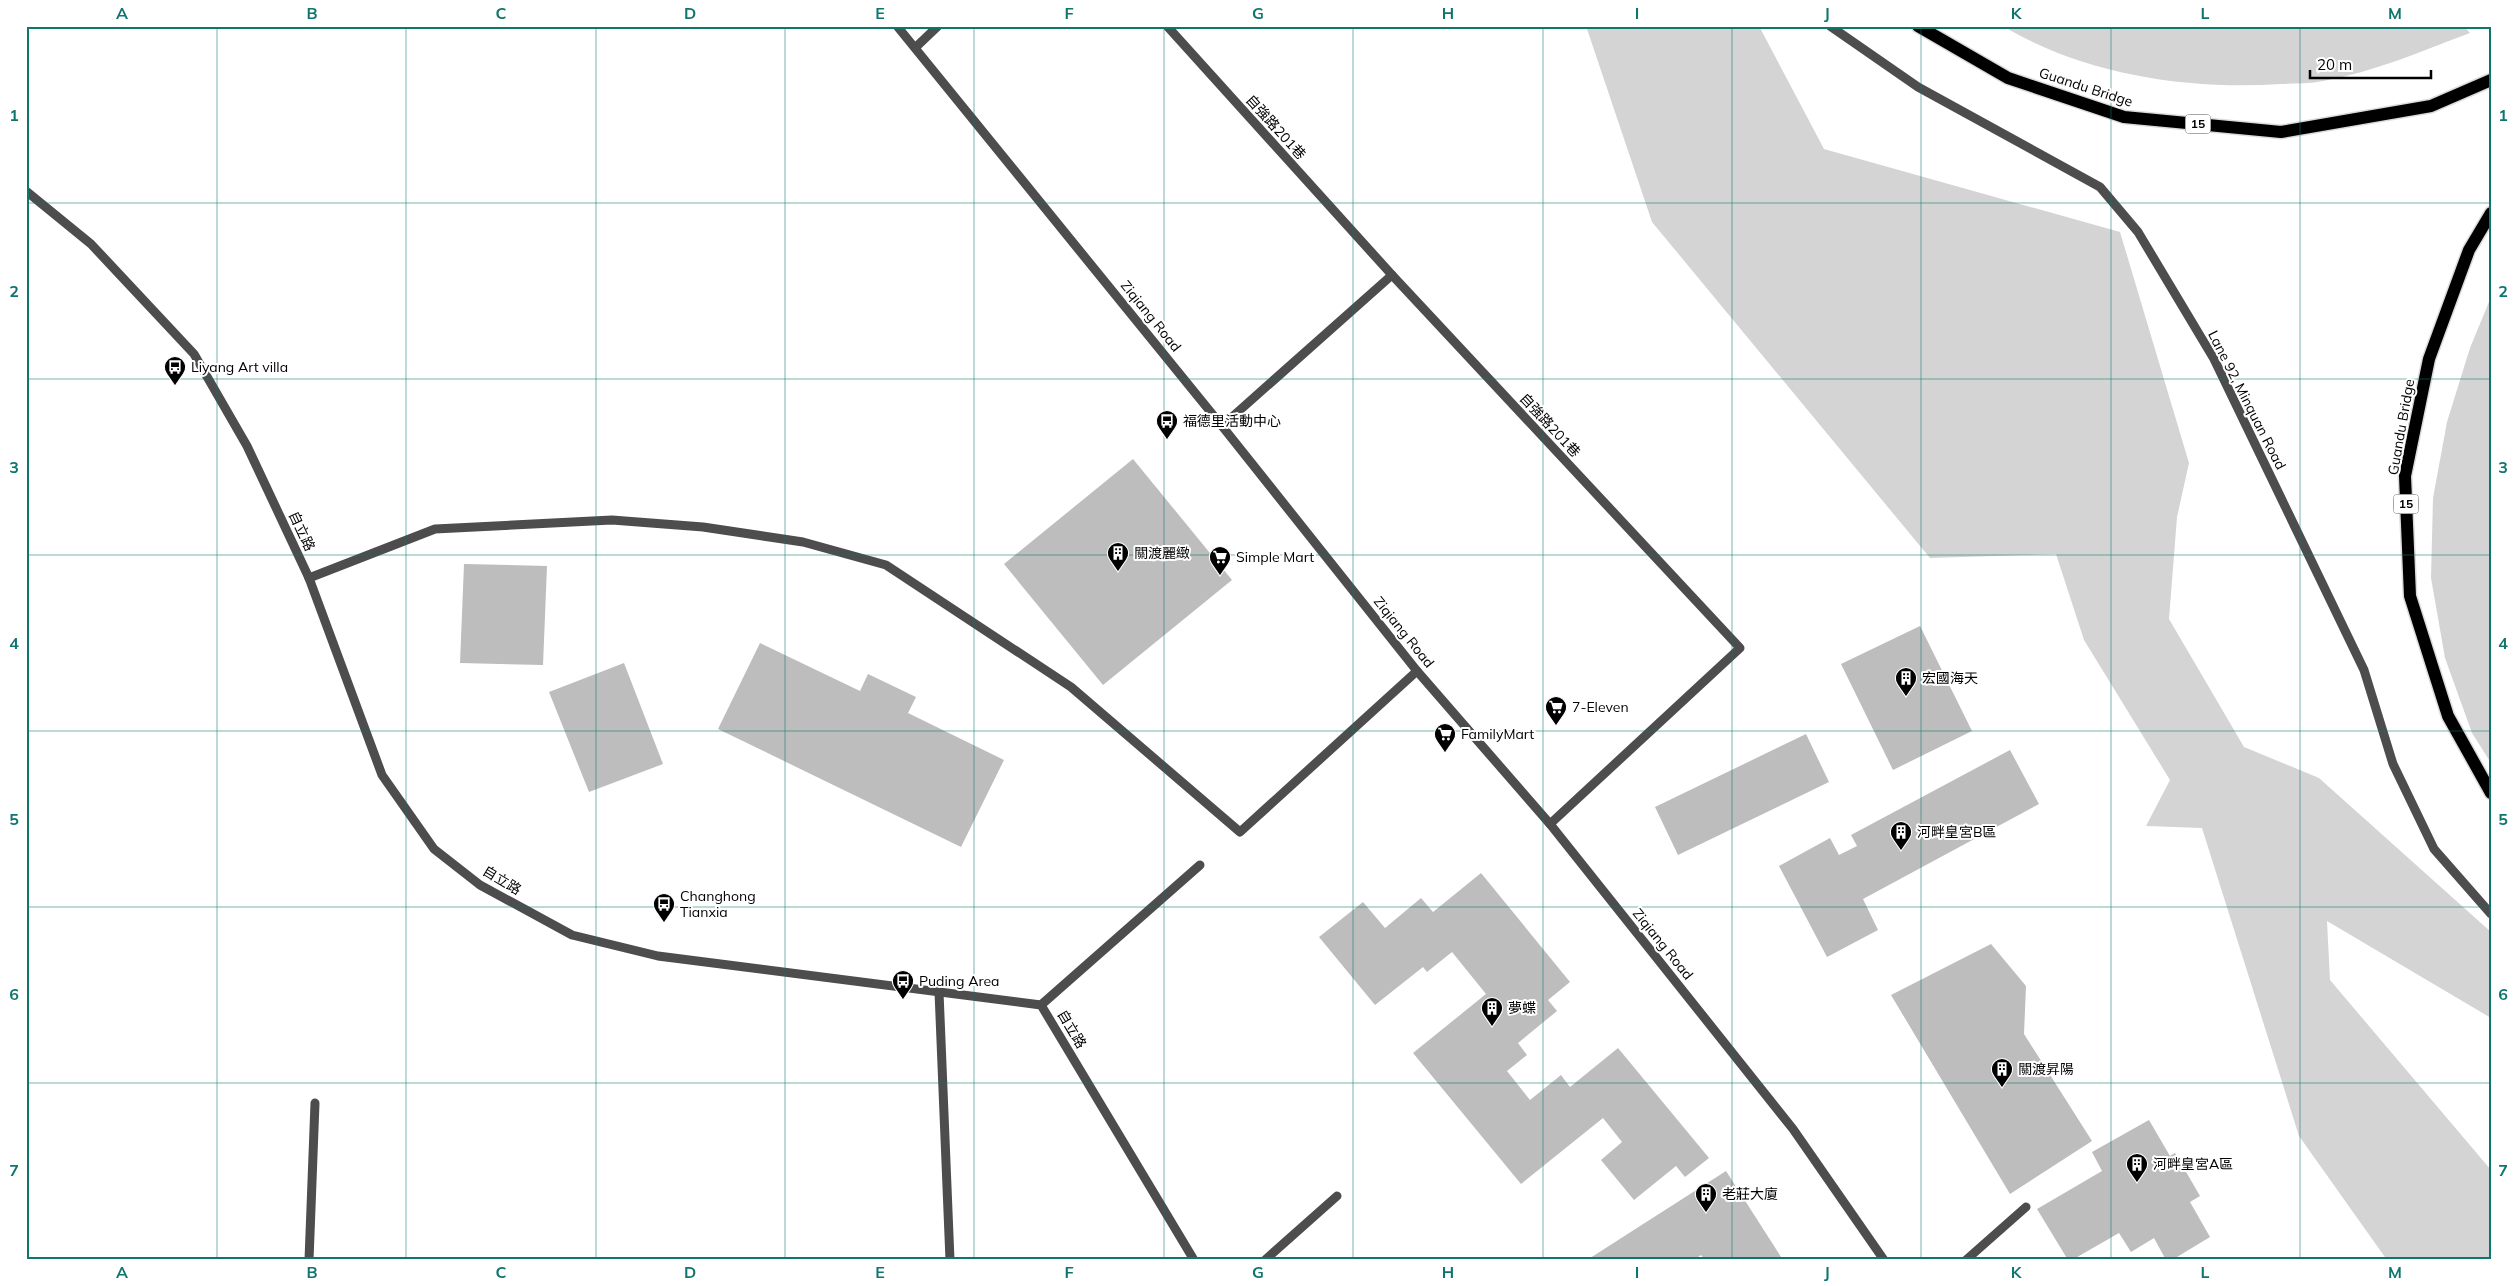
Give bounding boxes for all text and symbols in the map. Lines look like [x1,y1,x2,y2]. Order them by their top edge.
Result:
text: A [116,3,128,23]
text: B [306,3,318,23]
text: C [496,3,507,23]
text: D [684,3,696,23]
text: E [875,3,885,23]
text: F [1064,3,1074,23]
text: G [1252,3,1264,23]
text: H [1442,3,1454,23]
text: I [1635,3,1639,23]
text: J [1824,3,1830,23]
text: K [2011,3,2023,23]
text: L [2201,3,2210,23]
text: M [2388,3,2402,23]
scale bar [2310,48,2431,80]
text: 20 m [2317,55,2352,74]
street label: Guandu Bridge [2037,63,2135,111]
street label: 自強路201巷 [1242,91,1310,163]
text: 1 [9,105,19,125]
text: 1 [2498,105,2508,125]
road number: 15 [2186,115,2210,134]
street label: Ziqiang Road [1117,277,1185,355]
text: 2 [9,281,19,301]
text: 2 [2498,281,2508,301]
street label: Lane 92, Minquan Road [2204,327,2290,473]
bus stop icon: Liyang Art villa [163,355,187,386]
place label: Liyang Art villa [191,358,288,376]
street label: Guandu Bridge [2384,377,2418,477]
street label: 自強路201巷 [1516,389,1584,461]
bus stop icon: 福德里活動中心 [1155,409,1179,440]
place label: 福德里活動中心 [1183,412,1281,430]
text: 3 [9,457,19,477]
text: 3 [2498,457,2508,477]
road number: 15 [2394,494,2418,514]
street label: 自立路 [285,508,319,554]
building icon: 關渡麗緻 [1106,541,1130,572]
place label: 關渡麗緻 [1134,544,1190,562]
supermarket icon: Simple Mart [1208,545,1232,576]
place label: Simple Mart [1236,548,1314,566]
street label: Ziqiang Road [1370,593,1438,671]
text: 4 [9,633,19,653]
text: 4 [2498,633,2508,653]
building icon: 宏國海天 [1894,666,1918,697]
place label: 宏國海天 [1922,669,1978,687]
supermarket icon: 7-Eleven [1544,695,1568,726]
place label: 7-Eleven [1572,698,1629,716]
supermarket icon: FamilyMart [1433,722,1457,753]
place label: FamilyMart [1461,725,1534,743]
text: 5 [9,809,19,829]
text: 5 [2498,809,2508,829]
building icon: 河畔皇宮B區 [1889,820,1913,851]
place label: 河畔皇宮B區 [1917,823,1997,841]
street label: 自立路 [479,861,525,899]
place label: Changhong Tianxia [680,887,756,921]
bus stop icon: Changhong Tianxia [652,892,676,923]
street label: Ziqiang Road [1629,905,1697,983]
bus stop icon: Puding Area [891,969,915,1000]
place label: Puding Area [919,972,999,990]
text: 6 [9,984,19,1004]
text: 6 [2498,984,2508,1004]
building icon: 夢蝶 [1480,996,1504,1027]
place label: 夢蝶 [1508,999,1536,1017]
street label: 自立路 [1053,1006,1091,1052]
building icon: 關渡昇陽 [1990,1057,2014,1088]
place label: 關渡昇陽 [2018,1060,2074,1078]
building icon: 河畔皇宮A區 [2125,1152,2149,1183]
place label: 河畔皇宮A區 [2153,1155,2233,1173]
text: 7 [9,1160,19,1180]
text: 7 [2498,1160,2508,1180]
building icon: 老莊大廈 [1694,1182,1718,1213]
place label: 老莊大廈 [1722,1185,1778,1203]
text: A [116,1262,128,1282]
text: B [306,1262,318,1282]
text: C [496,1262,507,1282]
text: D [684,1262,696,1282]
text: E [875,1262,885,1282]
text: F [1064,1262,1074,1282]
text: G [1252,1262,1264,1282]
text: H [1442,1262,1454,1282]
text: I [1635,1262,1639,1282]
text: J [1824,1262,1830,1282]
text: K [2011,1262,2023,1282]
text: L [2201,1262,2210,1282]
text: M [2388,1262,2402,1282]

